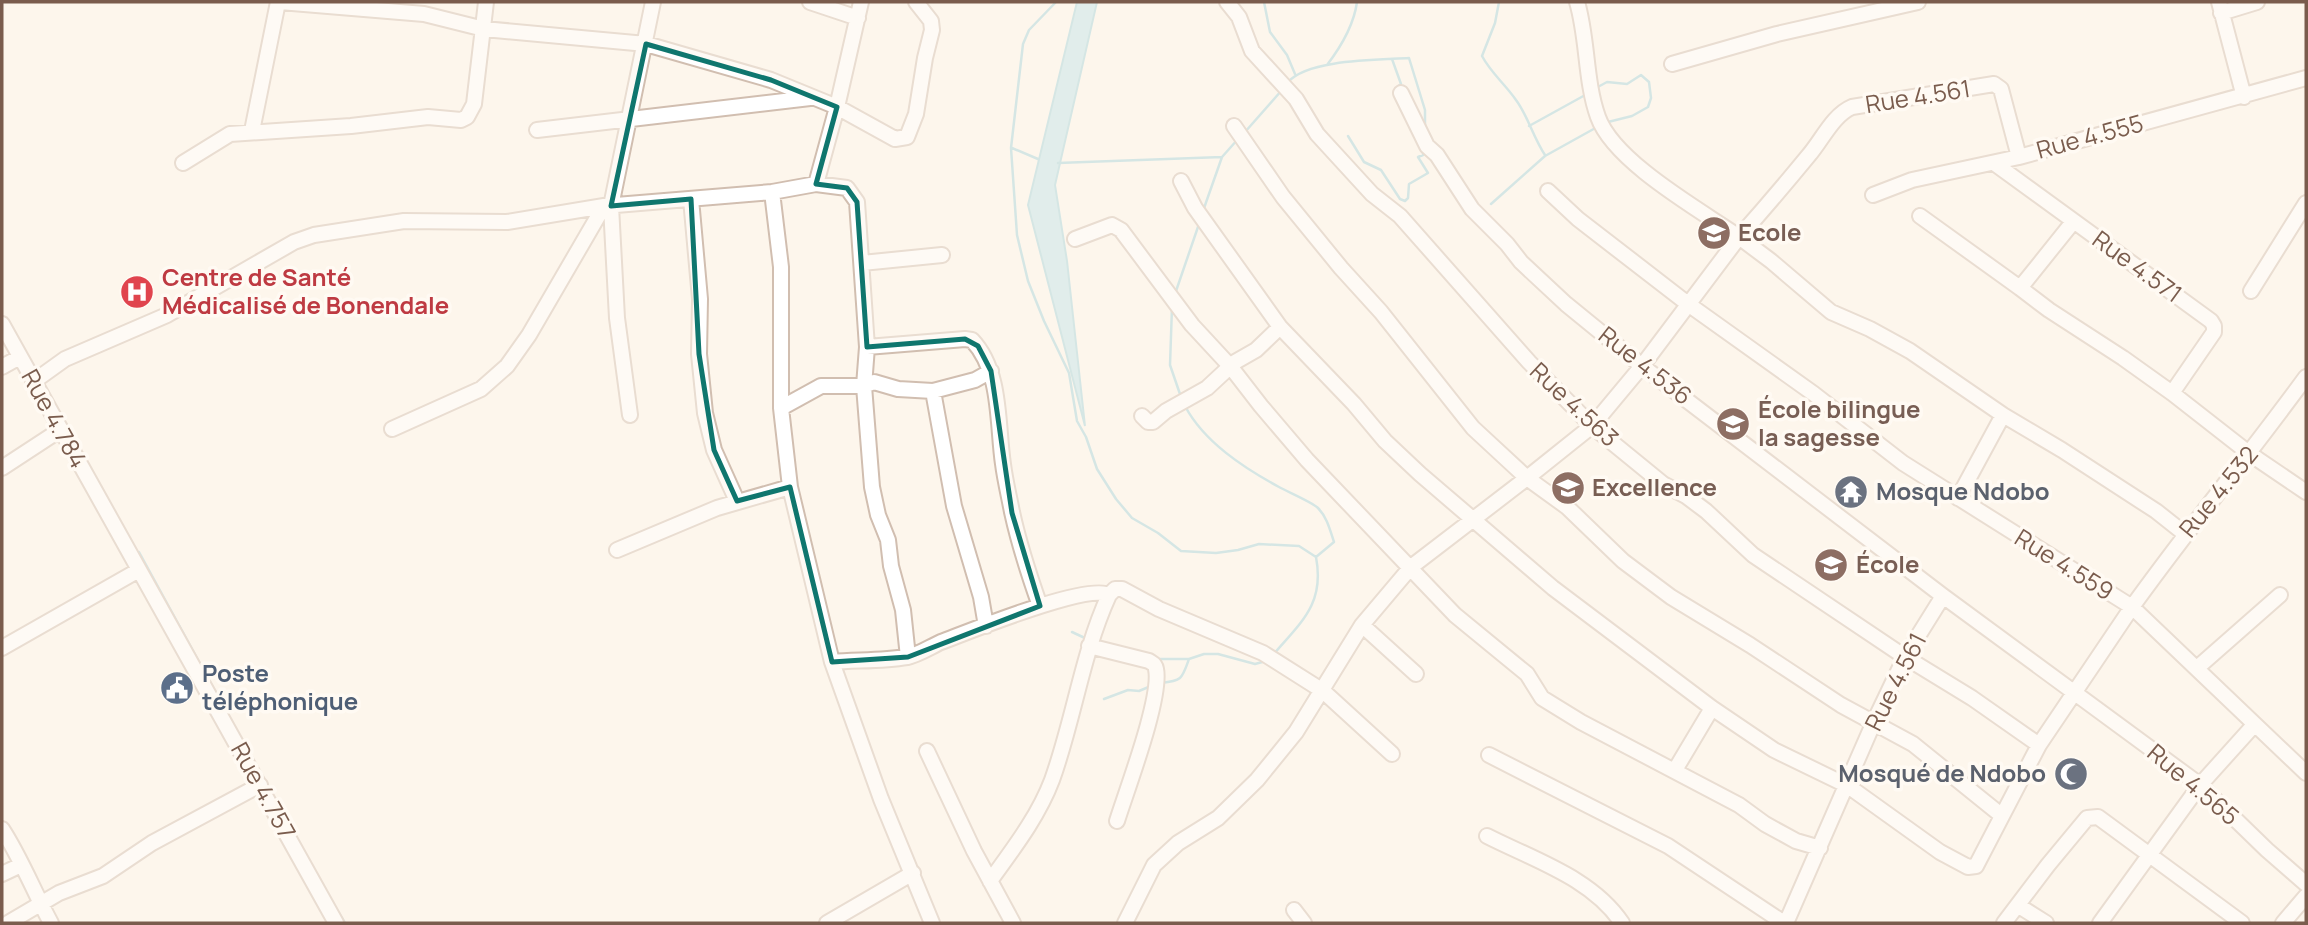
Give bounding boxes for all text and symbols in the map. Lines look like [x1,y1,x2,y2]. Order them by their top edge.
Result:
street label: Rue 4.561 [1863,71,1973,120]
street label: Rue 4.555 [2032,105,2147,166]
school or university icon: Ecole [1695,214,1733,252]
place label: Ecole [1738,215,1802,248]
street label: Rue 4.571 [2086,222,2189,309]
place label: Centre de Santé Médicalisé de Bonendale [162,260,449,321]
hospital icon: Centre de Santé Médicalisé de Bonendale [118,273,156,311]
street label: Rue 4.536 [1592,318,1699,412]
street label: Rue 4.563 [1524,354,1627,453]
street label: Rue 4.784 [15,363,96,474]
place label: École bilingue la sagesse [1758,392,1921,453]
school or university icon: École bilingue la sagesse [1714,405,1752,443]
street label: Rue 4.532 [2171,438,2265,544]
school or university icon: Excellence [1549,469,1587,507]
place label: Excellence [1592,470,1717,503]
temple icon: Mosque Ndobo [1832,473,1870,511]
place label: Mosque Ndobo [1876,474,2050,507]
street label: Rue 4.559 [2009,520,2120,607]
school or university icon: École [1812,546,1850,584]
place label: École [1856,547,1920,580]
street label: Rue 4.561 [1856,627,1933,736]
place label: Poste téléphonique [202,656,358,717]
public building icon: Poste téléphonique [158,669,196,707]
street label: Rue 4.757 [224,736,304,845]
street label: Rue 4.565 [2141,736,2247,832]
mosque icon: Mosqué de Ndobo [2052,755,2090,793]
place label: Mosqué de Ndobo [1838,756,2046,789]

